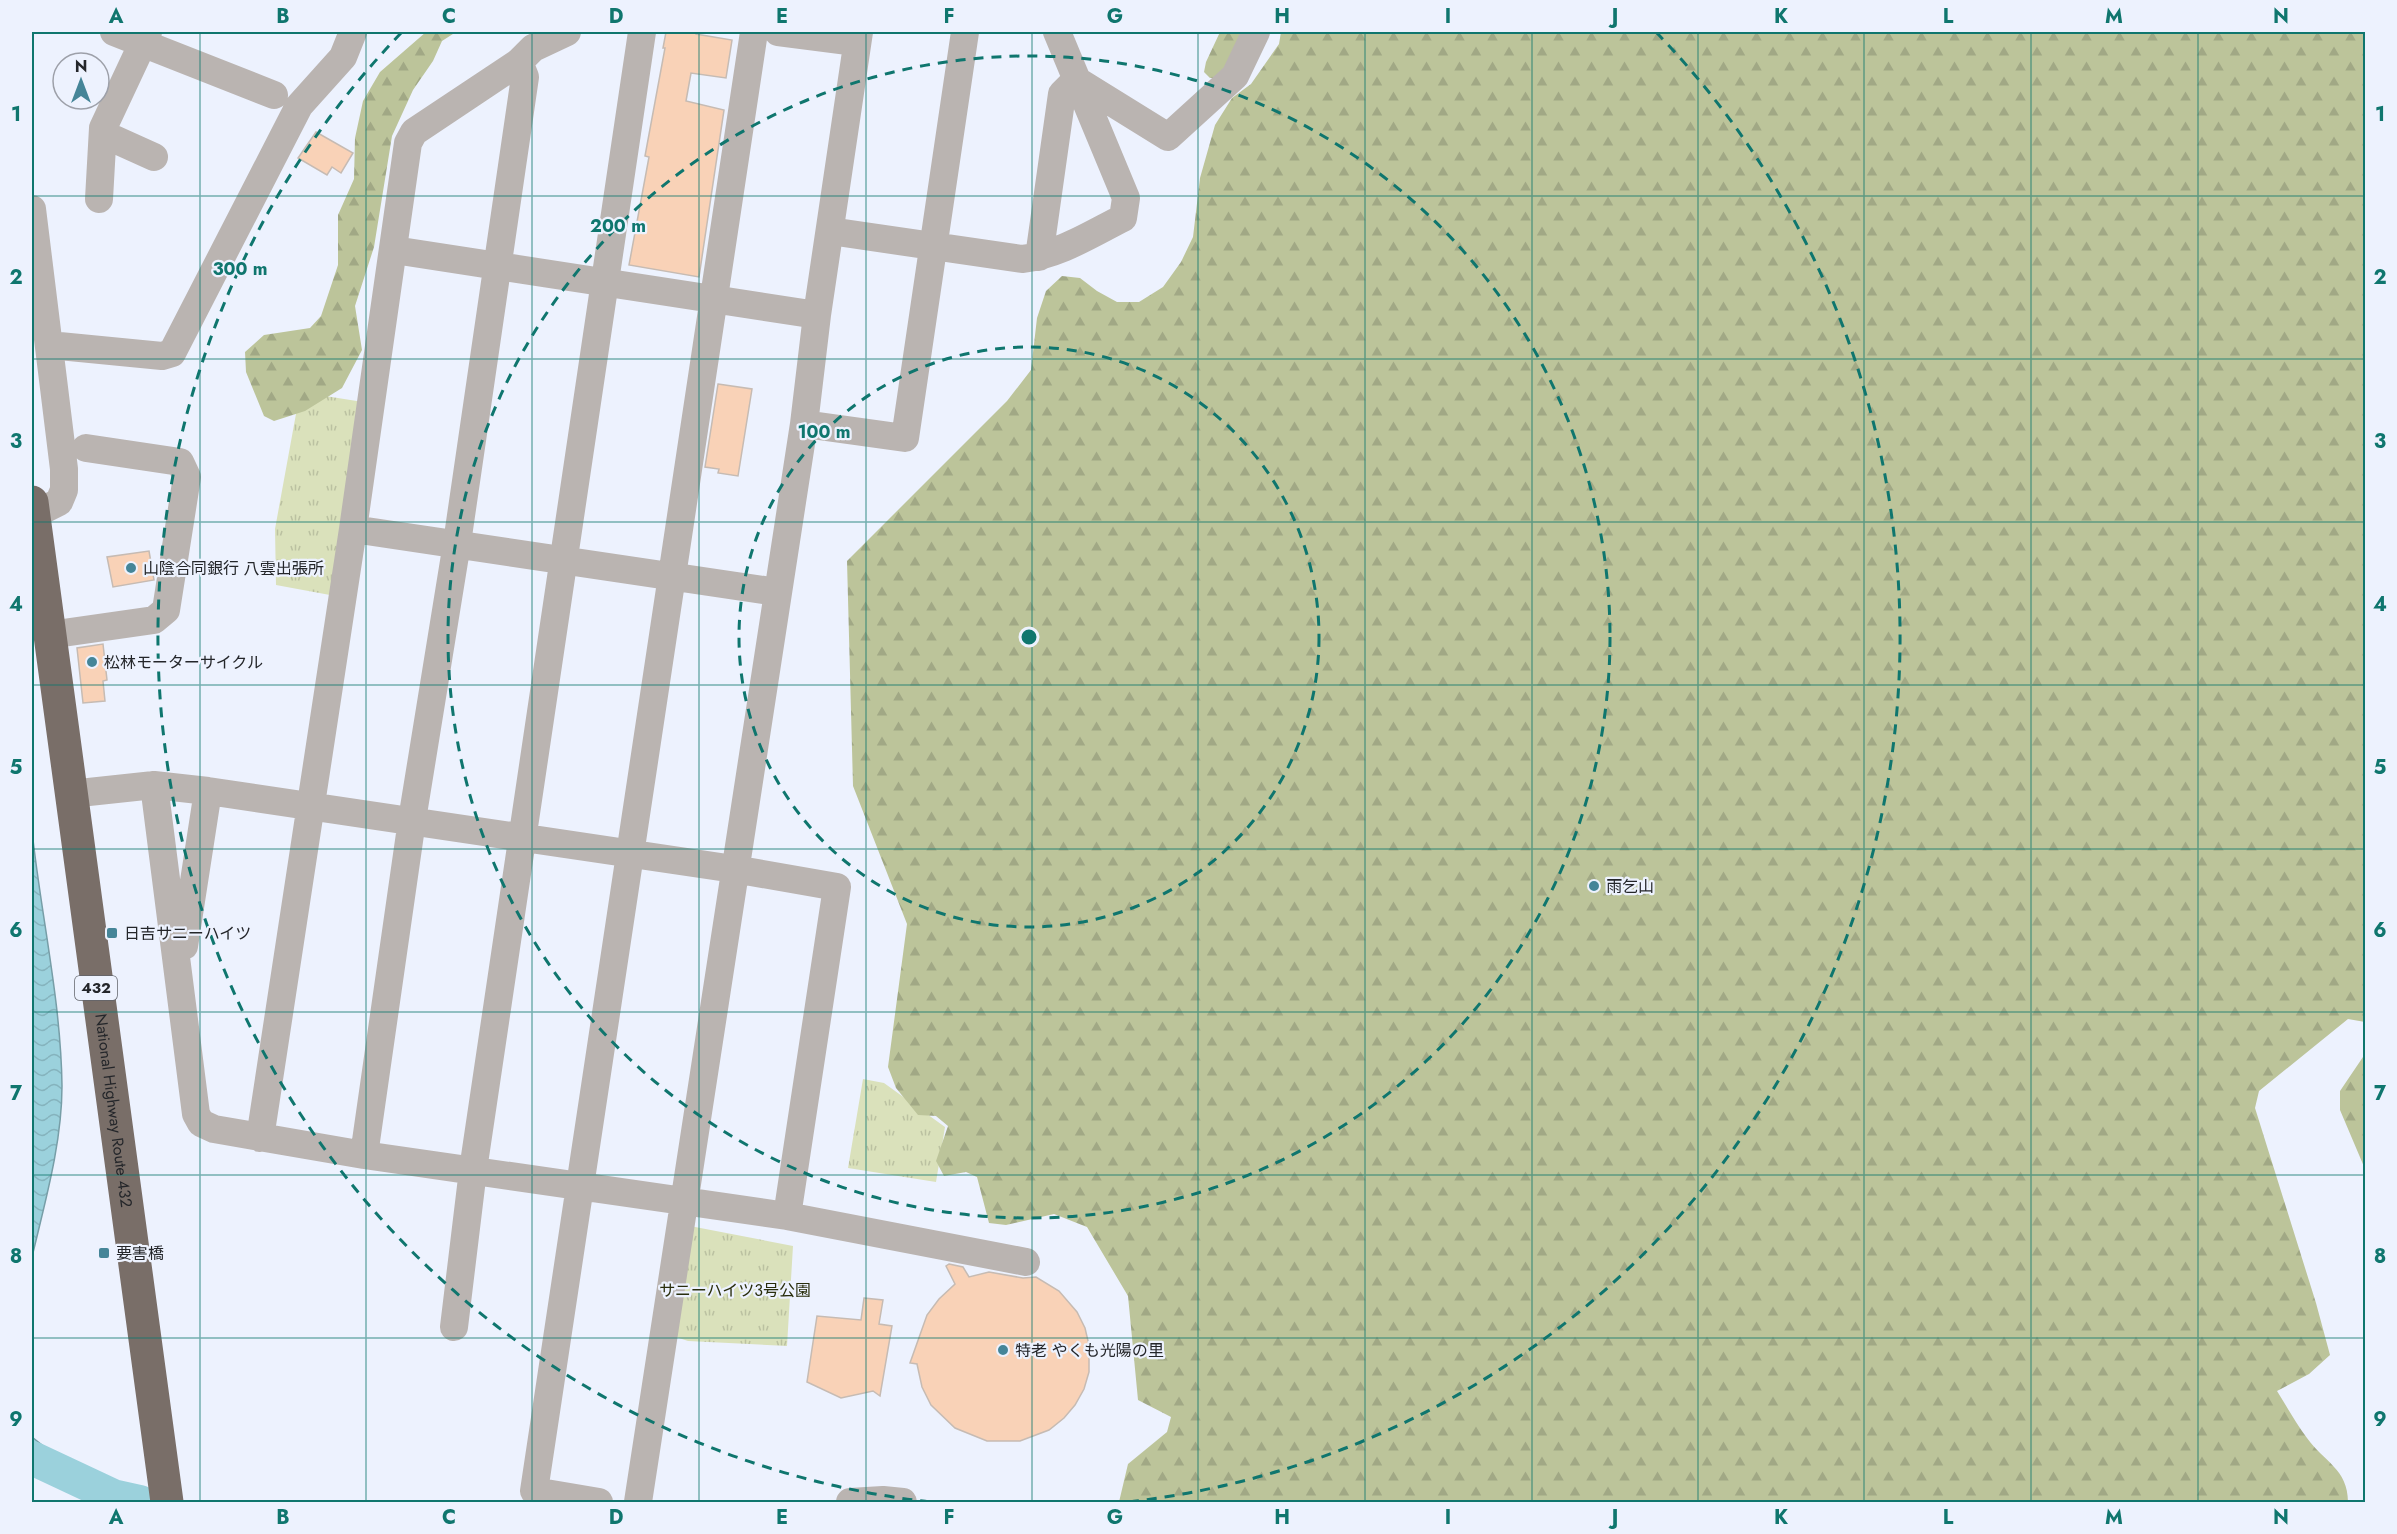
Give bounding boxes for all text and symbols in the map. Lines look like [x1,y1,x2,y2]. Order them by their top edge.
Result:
text: A [108,2,124,31]
text: B [276,2,290,31]
text: C [442,2,456,31]
text: D [609,2,623,31]
text: E [776,2,788,31]
text: F [943,2,955,31]
text: G [1107,2,1123,31]
text: H [1274,2,1290,31]
text: I [1445,2,1451,31]
text: J [1608,2,1618,31]
text: K [1774,2,1788,31]
text: L [1943,2,1954,31]
text: M [2105,2,2123,31]
text: N [2273,2,2289,31]
north arrow [51,51,111,111]
text: N [75,55,87,78]
text: 1 [11,100,21,129]
text: 1 [2375,100,2385,129]
text: 200 m [590,213,646,239]
text: 300 m [212,256,268,282]
text: 2 [9,263,23,292]
text: 2 [2373,263,2387,292]
text: 100 m [797,419,851,445]
text: 3 [10,427,22,456]
text: 3 [2374,427,2386,456]
place label: 山陰合同銀行 八雲出張所 [143,557,324,580]
marker: 山陰合同銀行 八雲出張所 [124,561,138,575]
text: 4 [9,590,23,619]
text: 4 [2373,590,2387,619]
centre of rings [1019,627,1039,647]
place label: 松林モーターサイクル [104,651,263,674]
marker: 松林モーターサイクル [85,655,99,669]
text: 5 [10,753,23,782]
text: 5 [2374,753,2387,782]
place label: 雨乞山 [1606,875,1654,898]
marker: 雨乞山 [1587,879,1601,893]
text: 6 [9,916,23,945]
text: 6 [2373,916,2387,945]
place label: 日吉サニーハイツ [124,922,251,945]
marker: 日吉サニーハイツ [105,926,119,940]
road number: 432 [75,976,117,1000]
street label: National Highway Route 432 [90,1012,139,1209]
text: 7 [10,1079,23,1108]
text: 7 [2374,1079,2387,1108]
text: 8 [10,1242,22,1271]
place label: 要害橋 [116,1242,164,1265]
text: 8 [2374,1242,2386,1271]
marker: 要害橋 [97,1246,111,1260]
park label: サニーハイツ3号公園 [659,1279,811,1302]
place label: 特老 やくも光陽の里 [1015,1339,1164,1362]
marker: 特老 やくも光陽の里 [996,1343,1010,1357]
text: 9 [9,1405,23,1434]
text: 9 [2373,1405,2387,1434]
text: A [108,1503,124,1532]
text: B [276,1503,290,1532]
text: C [442,1503,456,1532]
text: D [609,1503,623,1532]
text: E [776,1503,788,1532]
text: F [943,1503,955,1532]
text: G [1107,1503,1123,1532]
text: H [1274,1503,1290,1532]
text: I [1445,1503,1451,1532]
text: J [1608,1503,1618,1532]
text: K [1774,1503,1788,1532]
text: L [1943,1503,1954,1532]
text: M [2105,1503,2123,1532]
text: N [2273,1503,2289,1532]

